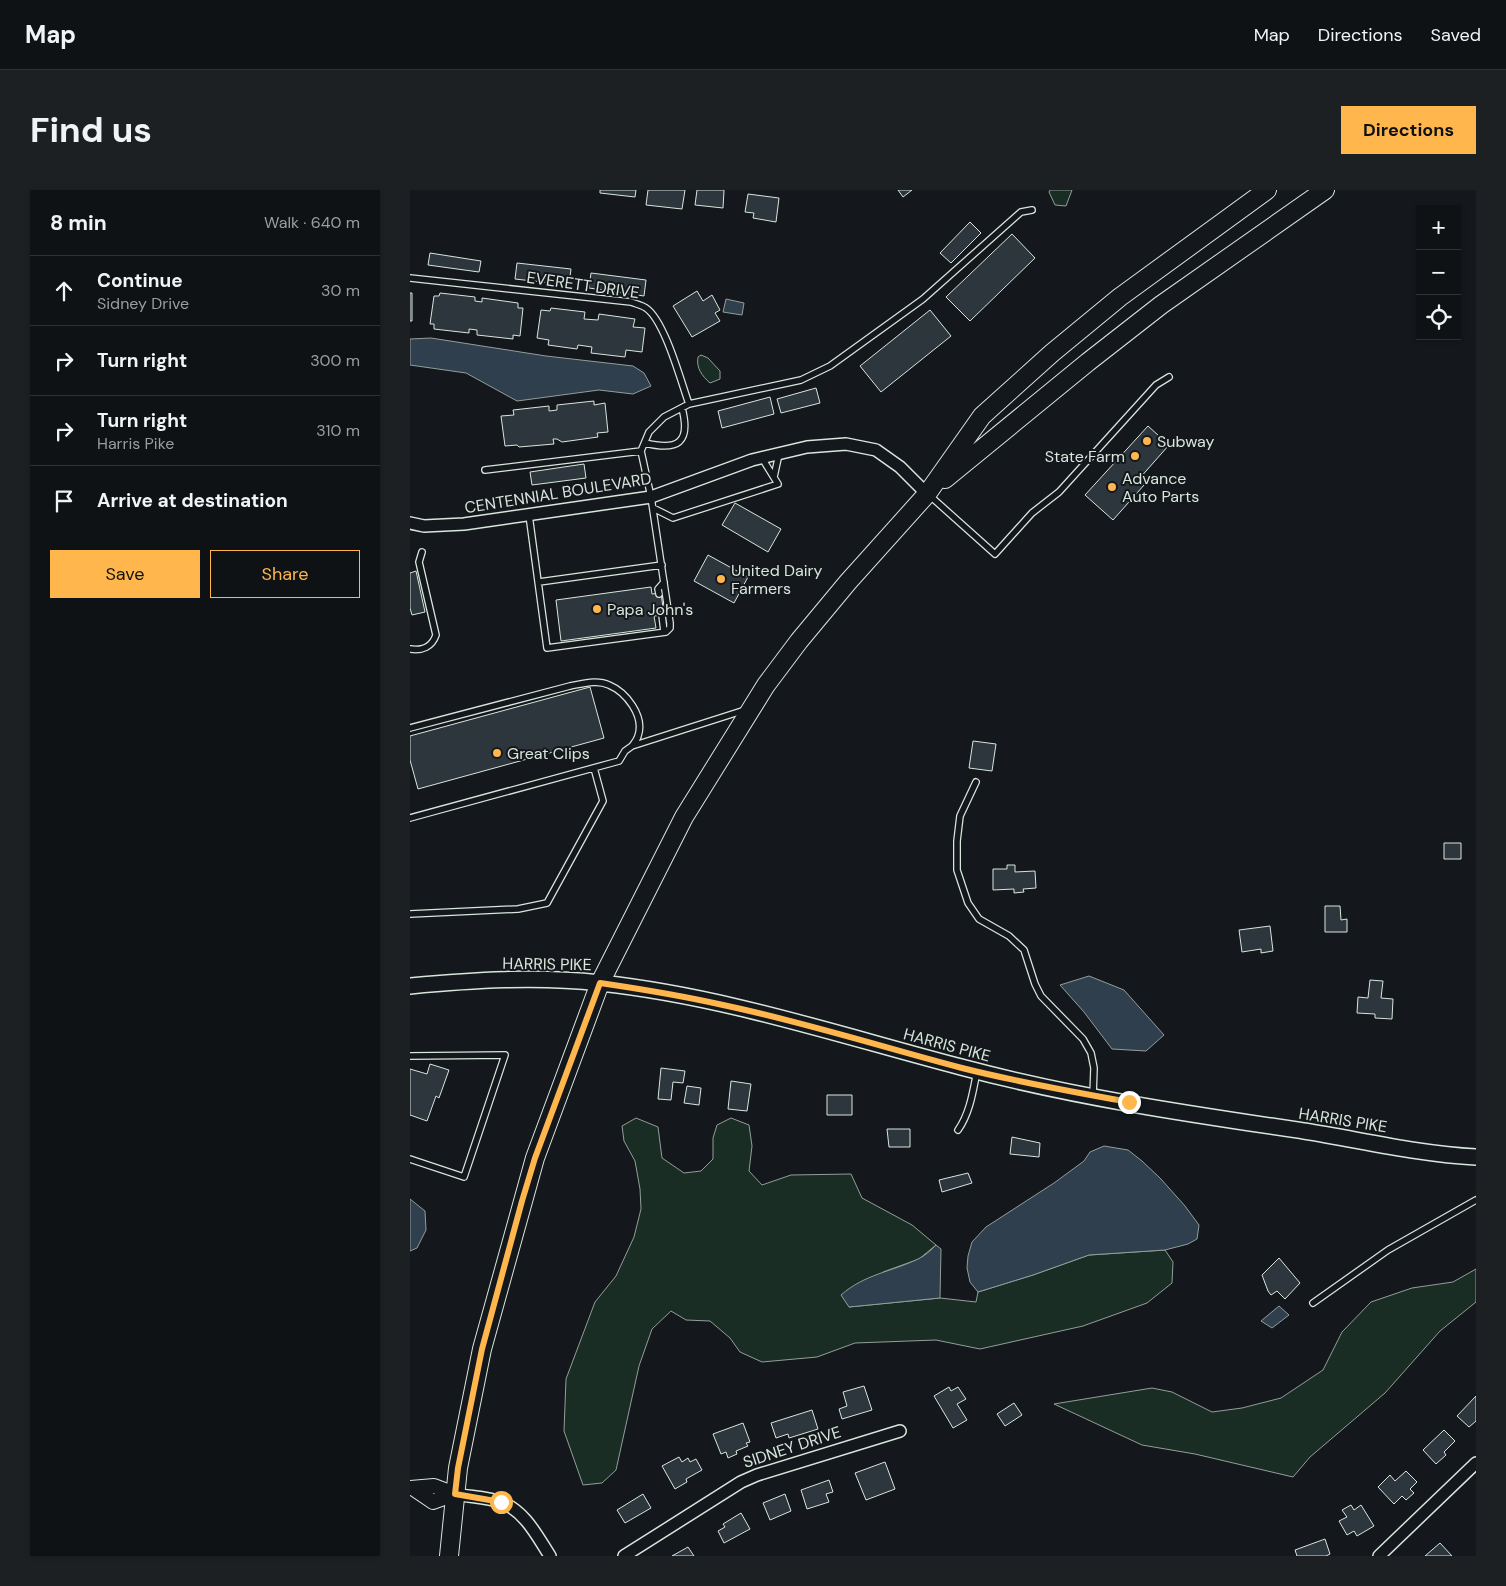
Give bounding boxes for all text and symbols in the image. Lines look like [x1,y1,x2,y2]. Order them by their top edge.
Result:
text: Map [25,19,76,50]
text: Map [1254,23,1290,47]
text: Directions [1318,23,1403,47]
text: Saved [1431,23,1481,47]
button: Directions [1341,106,1476,154]
text: Find us [30,107,152,153]
map controls [1416,205,1461,340]
button: + [1416,205,1461,250]
text: 8 min [50,209,107,237]
text: Walk · 640 m [264,212,360,233]
button: − [1416,250,1461,295]
street label: EVERETT DRIVE [525,267,641,303]
text: Continue [97,268,183,293]
icon: ahead [50,277,78,305]
text: 30 m [321,280,360,301]
text: Sidney Drive [97,293,189,314]
button: locate [1416,295,1461,340]
icon: right [50,347,78,375]
text: Turn right [97,348,187,373]
text: 300 m [310,350,360,371]
text: Turn right [97,408,187,433]
icon: right [50,417,78,445]
text: 310 m [316,420,360,441]
place label: Subway [1157,431,1215,452]
text: Harris Pike [97,433,174,454]
marker: Subway [1141,435,1153,447]
place label: State Farm [1045,446,1125,467]
marker: State Farm [1129,450,1141,462]
street label: CENTENNIAL BOULEVARD [463,468,653,518]
place label: Advance Auto Parts [1122,468,1199,507]
marker: Advance Auto Parts [1106,481,1118,493]
icon: arrive [50,487,78,515]
text: Arrive at destination [97,488,288,513]
button: Save [50,550,200,598]
button: Share [210,550,360,598]
place label: United Dairy Farmers [731,560,822,599]
marker: United Dairy Farmers [715,573,727,585]
place label: Papa John's [607,599,693,620]
marker: Papa John's [591,603,603,615]
place label: Great Clips [507,743,590,764]
marker: Great Clips [491,747,503,759]
street label: HARRIS PIKE [502,953,592,975]
street label: HARRIS PIKE [901,1023,993,1067]
route end [1118,1091,1141,1114]
street label: HARRIS PIKE [1297,1103,1389,1137]
street label: SIDNEY DRIVE [740,1421,844,1473]
route start [490,1491,513,1514]

